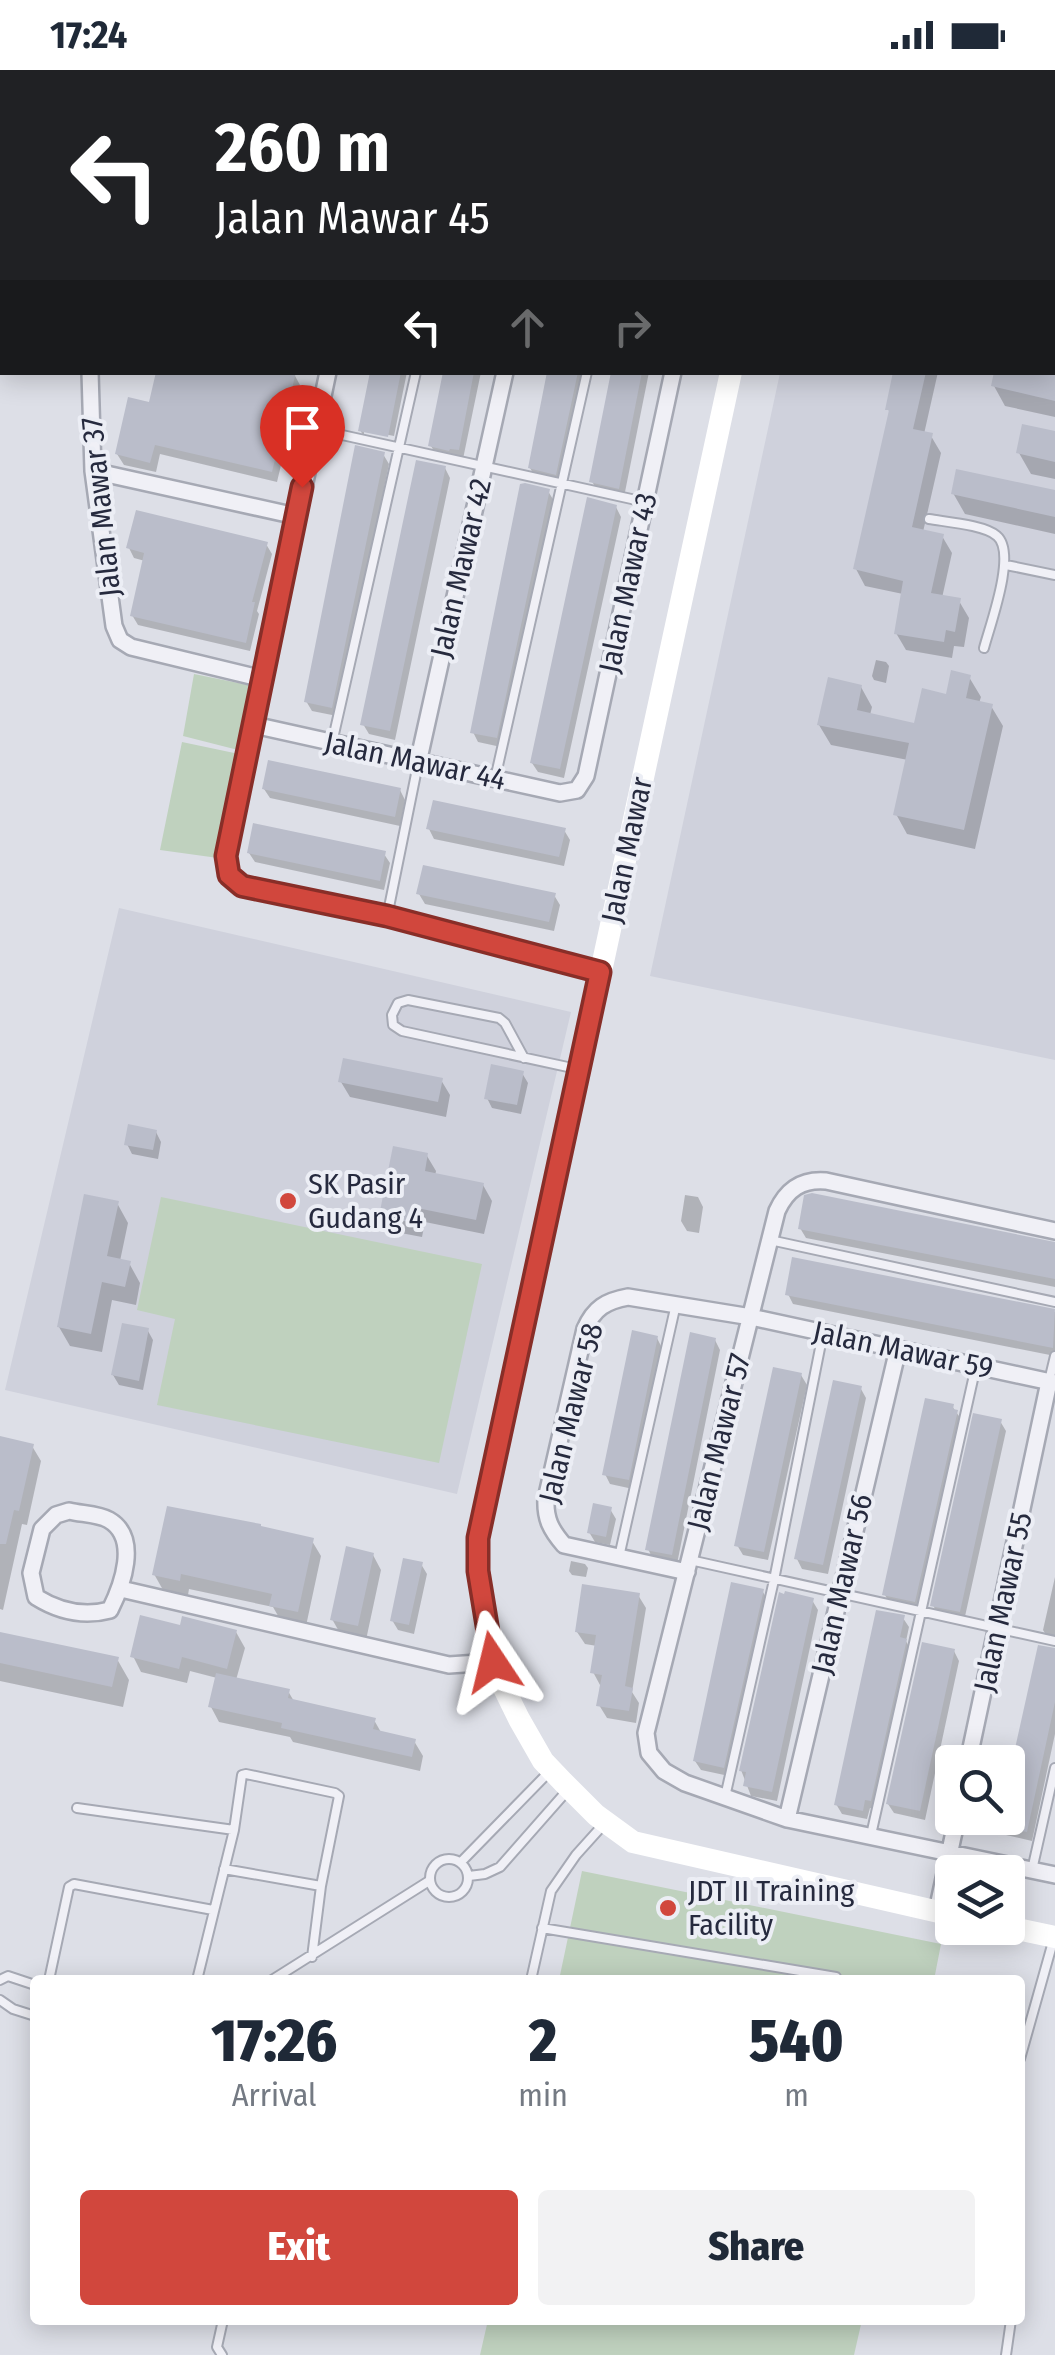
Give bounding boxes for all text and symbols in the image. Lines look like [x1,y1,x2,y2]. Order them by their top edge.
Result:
text: 17:24 [50,12,127,58]
text: 260 m [215,106,390,190]
icon: left [50,110,180,240]
text: Jalan Mawar 45 [215,191,490,245]
icon: left [395,300,450,355]
icon: ahead [500,300,555,355]
icon: right [605,300,660,355]
pin [260,385,345,488]
icon: arrive [275,400,330,455]
street label: Jalan Mawar 37 [74,415,128,599]
street label: Jalan Mawar 42 [423,475,499,661]
street label: Jalan Mawar 43 [591,490,665,676]
street label: Jalan Mawar 44 [321,724,509,798]
street label: Jalan Mawar [594,773,660,926]
place label: SK Pasir Gudang 4 [308,1166,423,1236]
marker: SK Pasir Gudang 4 [277,1190,299,1212]
street label: Jalan Mawar 59 [810,1313,996,1387]
street label: Jalan Mawar 58 [531,1319,611,1507]
street label: Jalan Mawar 57 [680,1350,758,1534]
street label: Jalan Mawar 56 [804,1490,880,1678]
street label: Jalan Mawar 55 [966,1509,1040,1695]
position arrow [441,1610,545,1714]
map controls [935,1745,1025,1945]
button: search [935,1745,1025,1835]
button: layers [935,1855,1025,1945]
place label: JDT II Training Facility [688,1873,855,1943]
marker: JDT II Training Facility [657,1897,679,1919]
text: 17:26 [211,2005,337,2077]
text: 2 [529,2005,557,2077]
text: 540 [749,2005,844,2077]
text: Arrival [232,2076,317,2114]
text: min [518,2076,568,2114]
text: m [784,2076,809,2114]
button: Exit [80,2190,518,2305]
button: Share [538,2190,975,2305]

